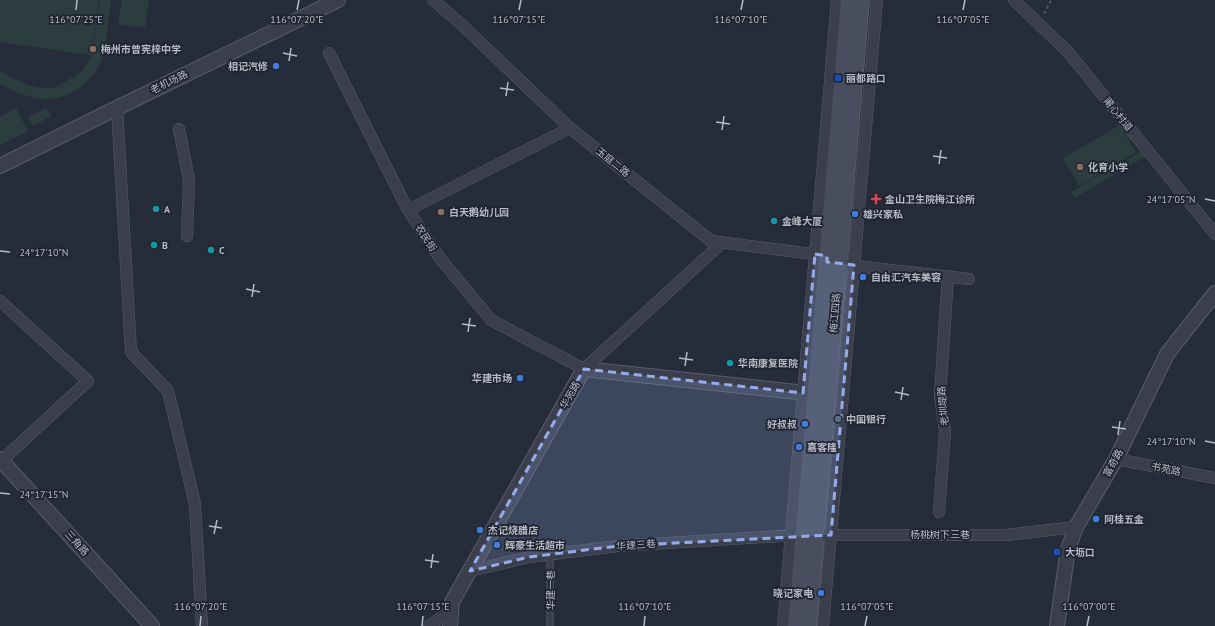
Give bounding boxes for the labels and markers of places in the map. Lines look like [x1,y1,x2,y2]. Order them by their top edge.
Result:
place label: 梅州市曾宪梓中学 [100,43,181,56]
marker: 梅州市曾宪梓中学 [88,44,98,54]
place label: 相记汽修 [228,60,268,73]
marker: 相记汽修 [271,61,281,71]
place label: 丽都路口 [846,72,886,85]
marker: 丽都路口 [833,73,843,83]
place label: 化育小学 [1088,161,1128,174]
marker: 化育小学 [1075,162,1085,172]
marker: 金山卫生院梅江诊所 [870,193,882,205]
place label: 金山卫生院梅江诊所 [884,193,975,206]
place label: A [164,203,171,216]
marker: A [151,204,161,214]
place label: 白天鹅幼儿园 [449,206,509,219]
marker: 白天鹅幼儿园 [436,207,446,217]
place label: 雄兴家私 [863,208,903,221]
marker: 雄兴家私 [850,209,860,219]
place label: 金峰大厦 [781,215,822,228]
marker: 金峰大厦 [769,216,779,226]
place label: B [162,239,168,252]
marker: B [149,240,159,250]
place label: C [219,244,225,257]
marker: C [206,245,216,255]
place label: 自由汇汽车美容 [871,271,941,284]
marker: 自由汇汽车美容 [858,272,868,282]
place label: 华南康复医院 [738,357,798,370]
marker: 华南康复医院 [725,358,735,368]
place label: 华建市场 [472,372,512,385]
marker: 华建市场 [515,373,525,383]
place label: 中国银行 [846,413,886,426]
marker: 中国银行 [833,414,843,424]
place label: 好叔叔 [767,418,797,431]
marker: 好叔叔 [800,419,810,429]
place label: 嘉客隆 [807,441,837,454]
marker: 嘉客隆 [794,442,804,452]
place label: 阿桂五金 [1104,513,1144,526]
marker: 阿桂五金 [1091,514,1101,524]
place label: 杰记烧腊店 [488,524,538,537]
marker: 杰记烧腊店 [475,525,485,535]
place label: 辉豪生活超市 [505,539,565,552]
marker: 辉豪生活超市 [492,540,502,550]
place label: 大坜口 [1065,546,1095,559]
marker: 大坜口 [1052,547,1062,557]
place label: 晓记家电 [773,587,814,600]
marker: 晓记家电 [816,588,826,598]

